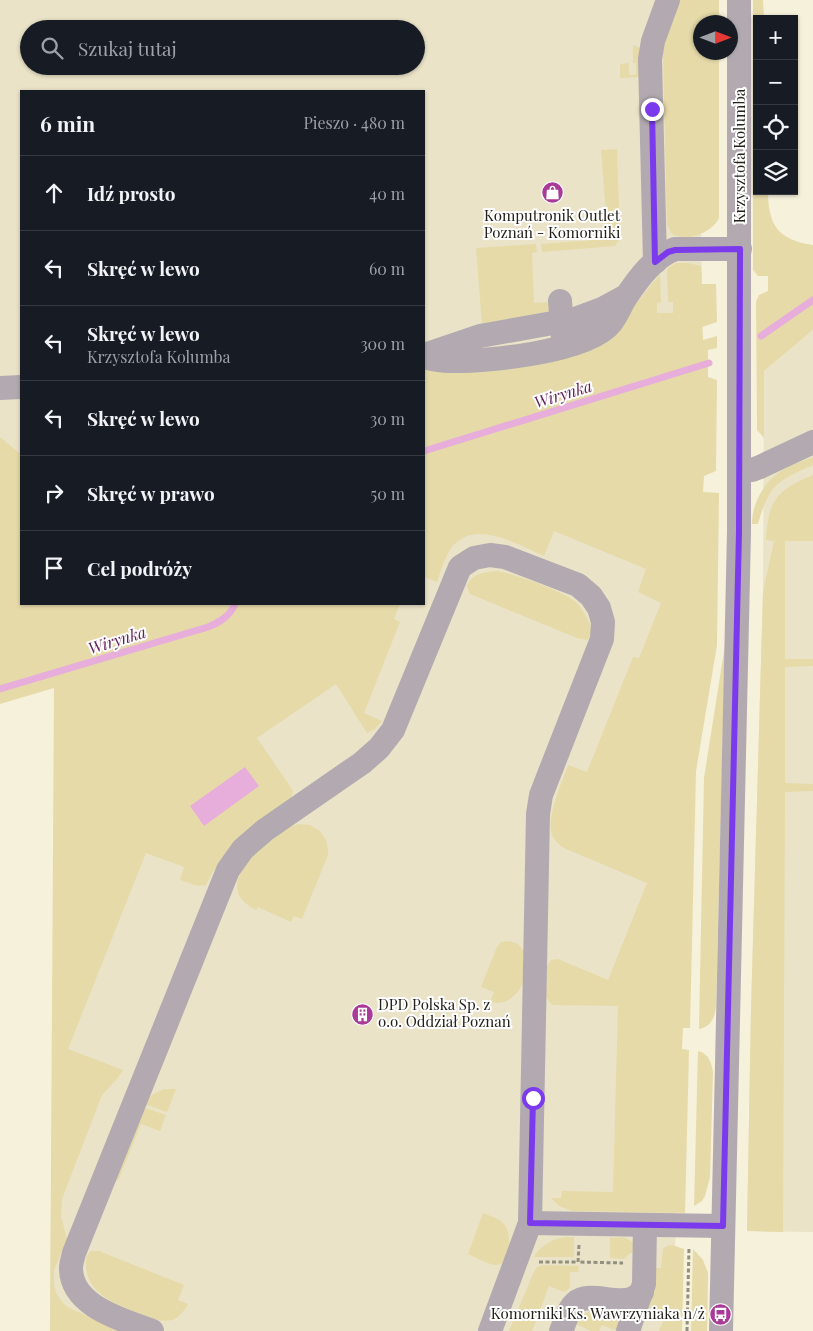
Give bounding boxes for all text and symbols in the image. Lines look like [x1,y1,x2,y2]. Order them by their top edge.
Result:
north arrow [693,15,738,60]
map controls [753,15,798,195]
button: + [753,15,798,60]
search box [20,20,425,75]
icon: search [38,34,66,62]
text: Szukaj tutaj [78,35,177,61]
button: − [753,60,798,105]
street label: Krzysztofa Kolumba [729,88,749,223]
route end [641,98,664,121]
button: locate [753,105,798,150]
text: 6 min [40,109,95,137]
text: Pieszo · 480 m [303,112,405,133]
button: layers [753,150,798,195]
icon: ahead [40,179,68,207]
text: Idź prosto [87,180,175,206]
shop icon: Komputronik Outlet Poznań - Komorniki [540,181,564,205]
text: 40 m [369,183,405,204]
place label: Komputronik Outlet Poznań - Komorniki [484,205,621,242]
icon: left [40,254,68,282]
text: Skręć w lewo [87,255,200,281]
text: 60 m [369,258,405,279]
text: Skręć w lewo [87,320,200,346]
icon: left [40,329,68,357]
text: 300 m [360,333,405,354]
text: Krzysztofa Kolumba [87,346,231,367]
water label: Wirynka [531,375,594,412]
icon: left [40,404,68,432]
text: Skręć w lewo [87,405,200,431]
text: 30 m [370,408,405,429]
icon: right [40,479,68,507]
text: Skręć w prawo [87,480,215,506]
text: 50 m [371,483,405,504]
icon: arrive [40,554,68,582]
text: Cel podróży [87,555,192,581]
water label: Wirynka [85,621,148,658]
place label: DPD Polska Sp. z o.o. Oddział Poznań [378,994,511,1031]
building icon: DPD Polska Sp. z o.o. Oddział Poznań [350,1002,374,1026]
route start [522,1087,545,1110]
bus stop icon: Komorniki Ks. Wawrzyniaka n/ż [709,1302,733,1326]
place label: Komorniki Ks. Wawrzyniaka n/ż [491,1303,705,1323]

